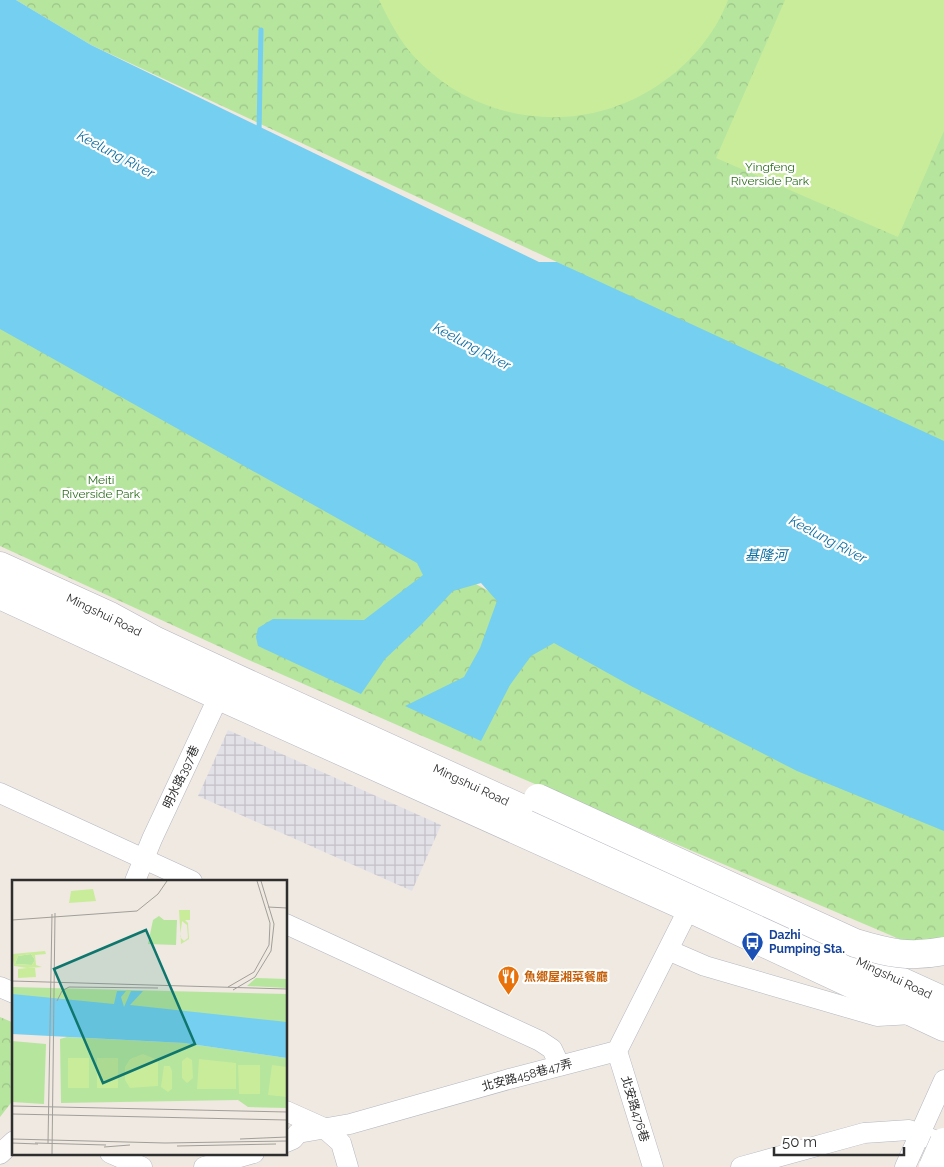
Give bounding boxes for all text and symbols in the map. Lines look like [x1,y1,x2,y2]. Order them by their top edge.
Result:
water label: Keelung River [75,127,158,182]
park label: Yingfeng Riverside Park [731,160,810,188]
water label: Keelung River [431,319,514,374]
park label: Meiti Riverside Park [62,473,141,501]
water label: Keelung River [787,512,870,567]
water label: 基隆河 [745,547,790,563]
street label: Mingshui Road [64,591,144,639]
street label: 明水路397巷 [160,743,202,811]
street label: Mingshui Road [431,761,511,809]
inset map [12,880,288,1154]
place label: Dazhi Pumping Sta. [769,928,845,956]
bus stop icon: Dazhi Pumping Sta. [741,930,765,961]
street label: Mingshui Road [854,954,934,1002]
restaurant icon: 魚鄉屋湘菜餐廳 [496,965,520,996]
place label: 魚鄉屋湘菜餐廳 [524,970,608,984]
street label: 北安路458巷47弄 [480,1056,574,1094]
street label: 北安路476巷 [618,1074,652,1144]
scale bar [774,1124,904,1156]
text: 50 m [782,1133,817,1151]

